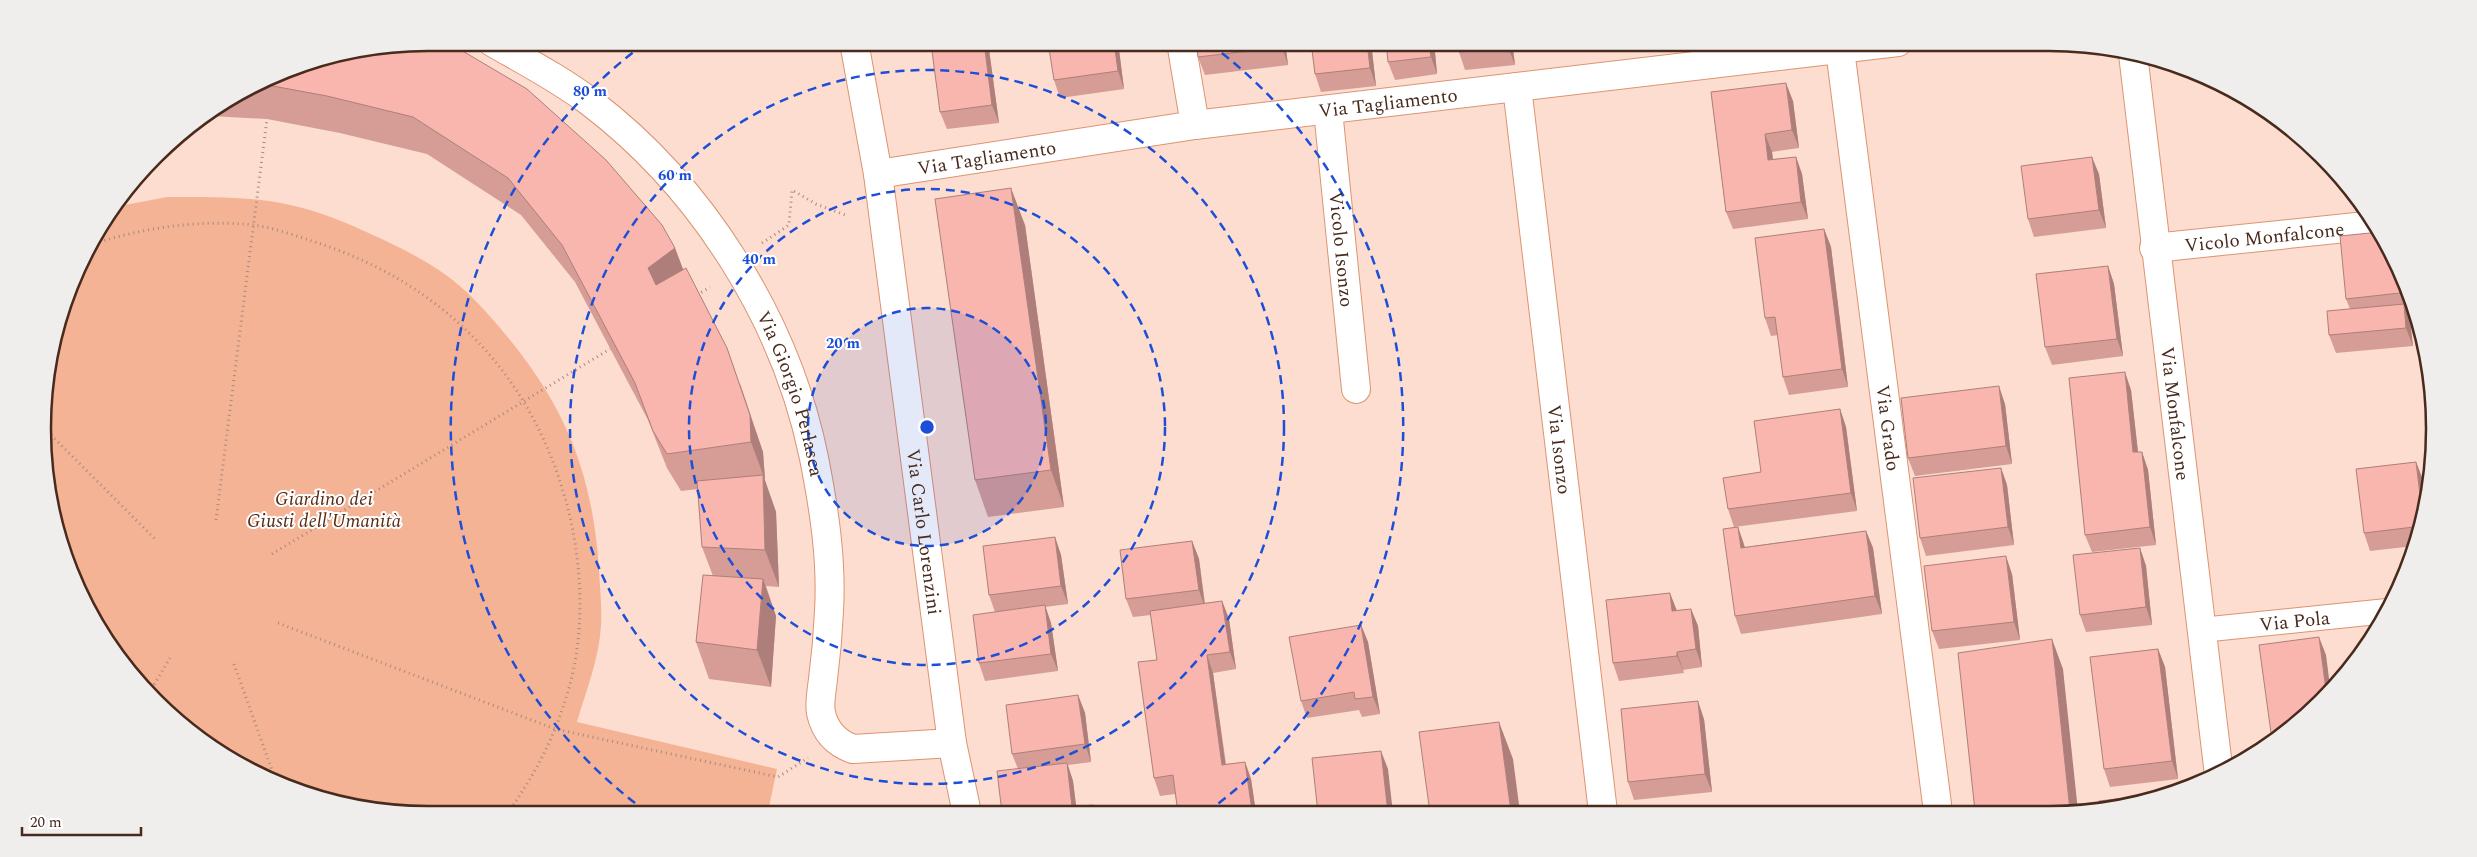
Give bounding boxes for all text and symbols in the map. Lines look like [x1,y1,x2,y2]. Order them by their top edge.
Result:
text: 80 m [573,80,608,103]
street label: Via Tagliamento [1317,81,1459,126]
street label: Via Tagliamento [916,134,1058,184]
text: 60 m [658,164,693,187]
street label: Vicolo Isonzo [1320,190,1361,309]
street label: Vicolo Monfalcone [2183,215,2346,261]
text: 40 m [742,248,777,271]
street label: Via Giorgio Perlasca [748,306,830,480]
text: 20 m [826,332,861,355]
street label: Via Monfalcone [2152,345,2197,482]
street label: Via Grado [1867,383,1907,473]
street label: Via Isonzo [1539,403,1578,496]
centre of rings [918,418,936,436]
street label: Via Carlo Lorenzini [898,447,948,617]
park label: Giardino dei Giusti dell'Umanità [247,485,401,536]
street label: Via Pola [2258,604,2332,640]
scale bar [22,804,141,836]
text: 20 m [30,811,62,834]

